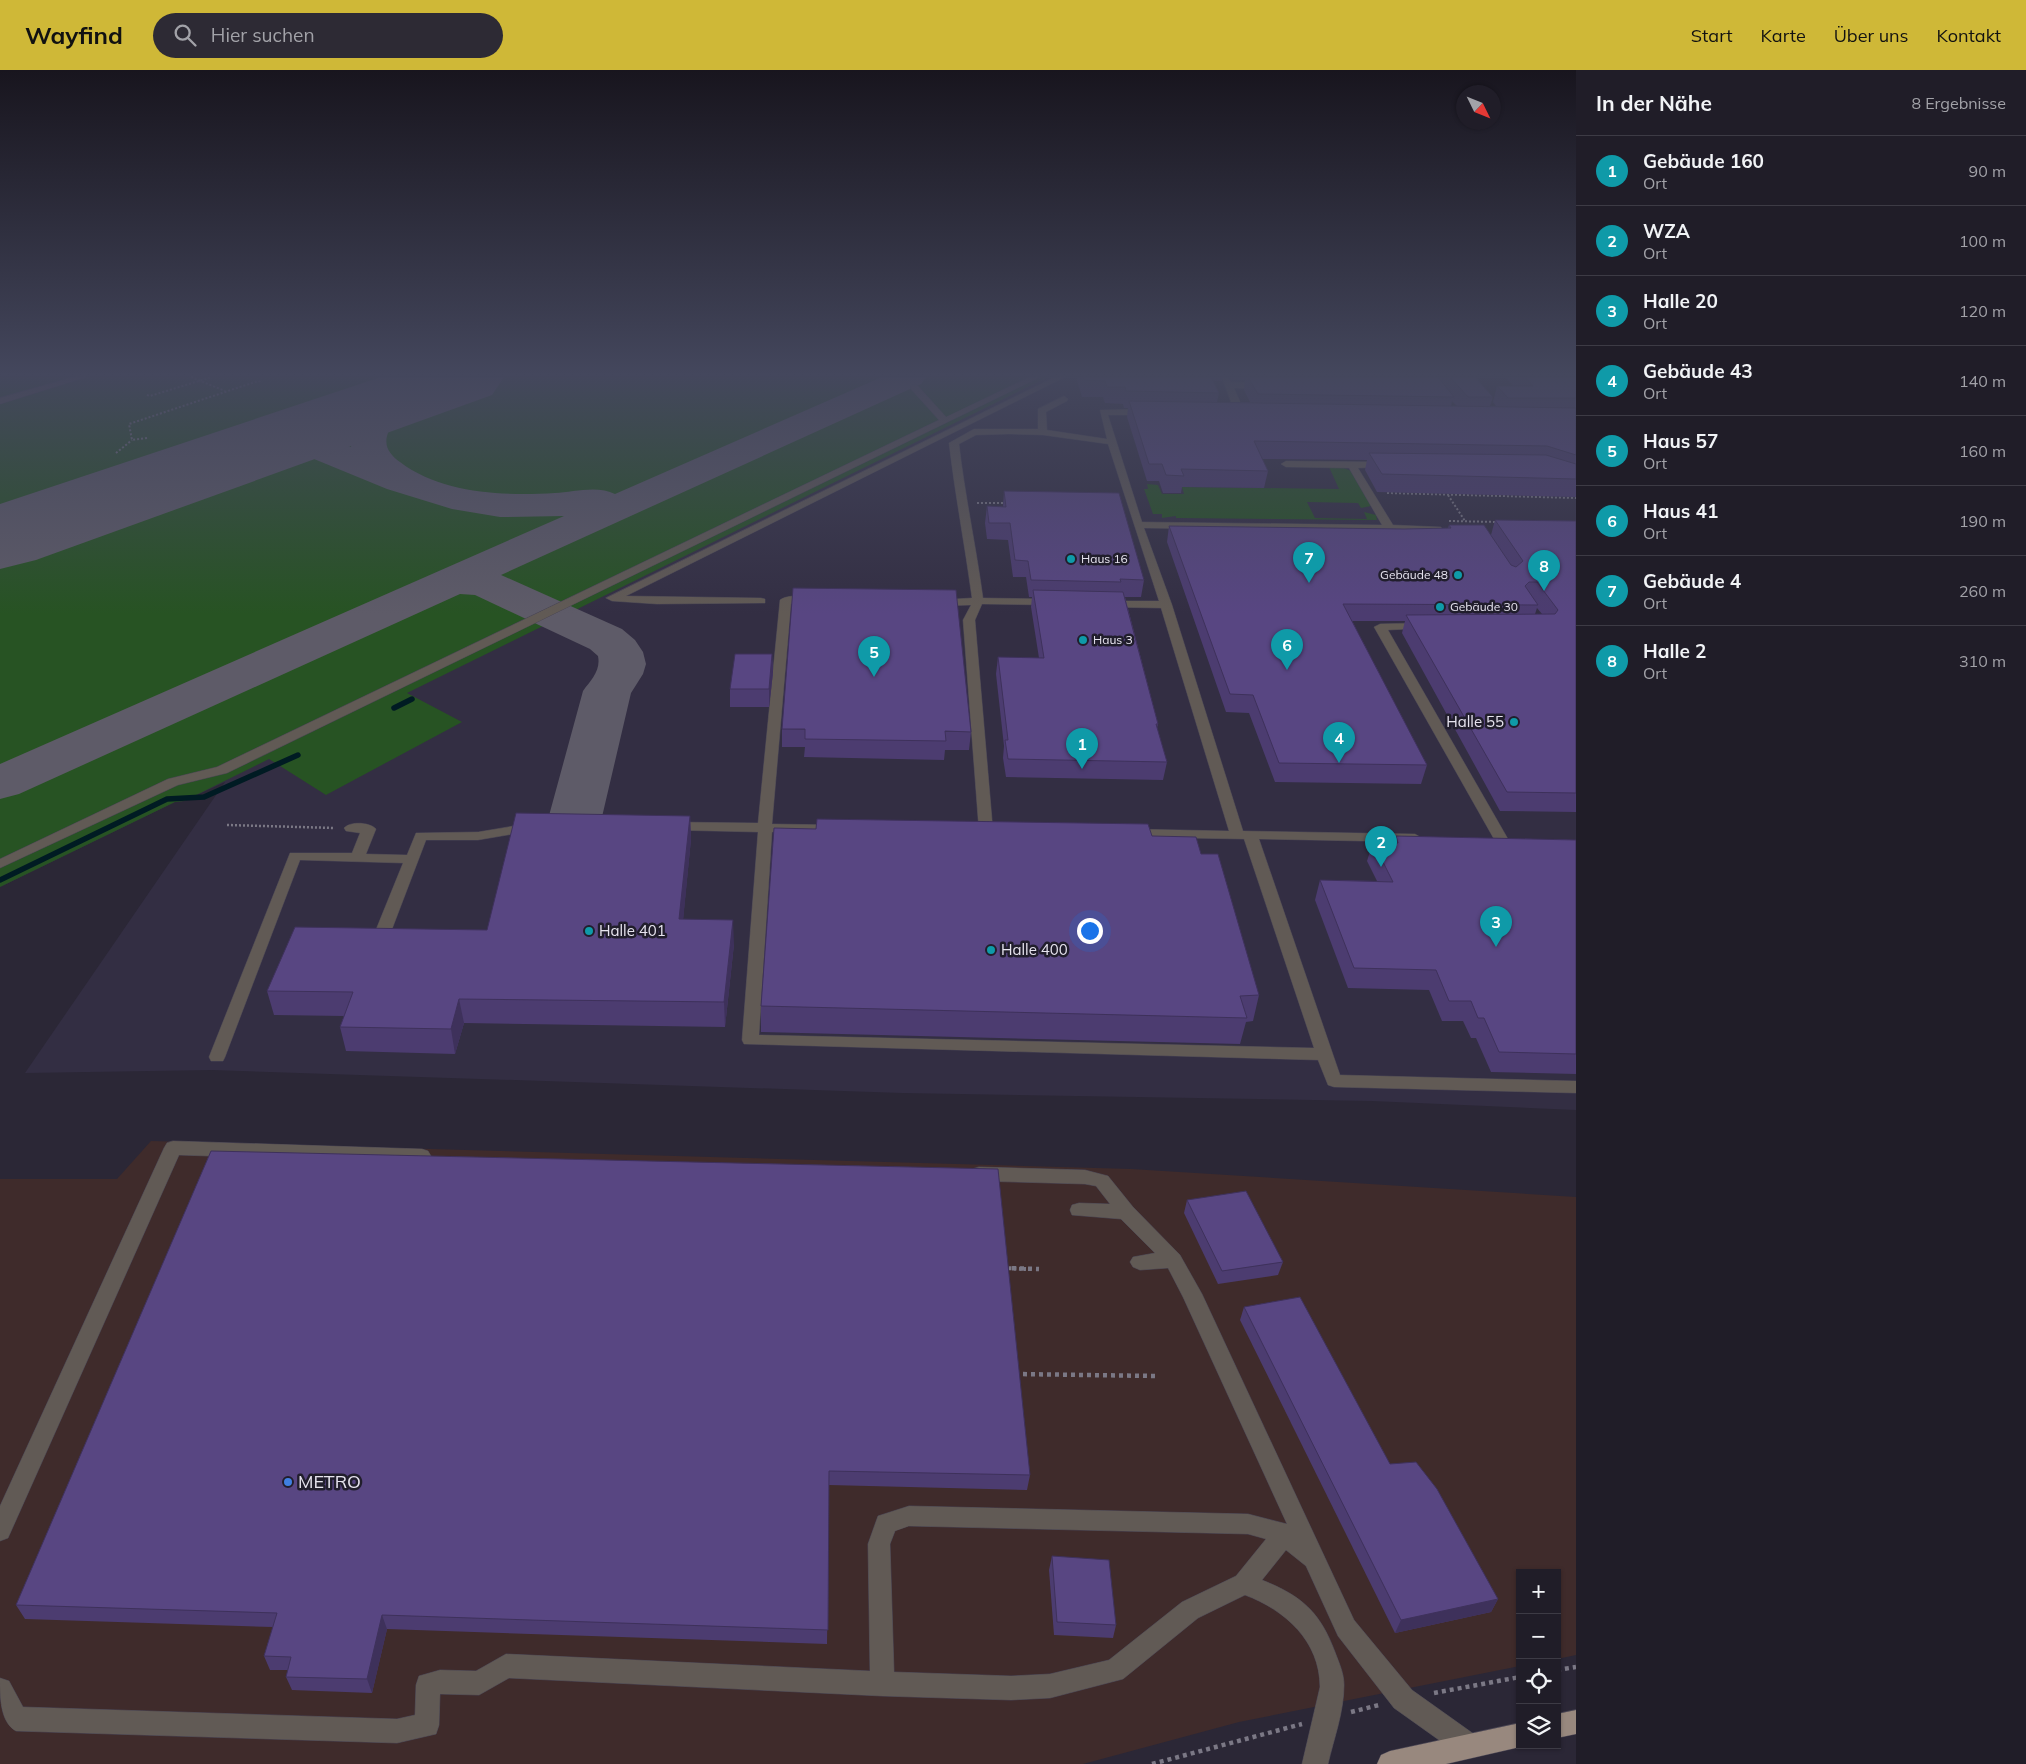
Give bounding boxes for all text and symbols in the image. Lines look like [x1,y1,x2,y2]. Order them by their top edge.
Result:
search box [153,13,503,58]
text: Wayfind [25,20,123,50]
icon: search [171,21,199,49]
text: Hier suchen [211,23,315,47]
text: Start [1691,24,1732,47]
text: Karte [1760,24,1806,47]
text: Über uns [1834,24,1909,47]
text: Kontakt [1937,24,2001,47]
north arrow [1456,85,1501,130]
text: In der Nähe [1596,90,1712,116]
text: 8 Ergebnisse [1911,93,2006,113]
text: Gebäude 160 [1643,149,1764,173]
text: 1 [1607,161,1617,181]
text: 90 m [1969,161,2006,181]
text: Ort [1643,173,1667,193]
text: WZA [1643,219,1690,243]
text: 2 [1607,231,1617,251]
text: 100 m [1959,231,2006,251]
text: Ort [1643,243,1667,263]
text: Halle 20 [1643,289,1718,313]
text: 3 [1607,301,1617,321]
text: 120 m [1959,301,2006,321]
text: Ort [1643,313,1667,333]
text: Gebäude 43 [1643,359,1753,383]
text: 4 [1607,371,1617,391]
text: 140 m [1959,371,2006,391]
text: Ort [1643,383,1667,403]
text: Haus 57 [1643,429,1718,453]
text: 5 [1607,441,1617,461]
text: 160 m [1959,441,2006,461]
text: Ort [1643,453,1667,473]
text: Haus 41 [1643,499,1718,523]
text: 6 [1607,511,1617,531]
text: 190 m [1959,511,2006,531]
text: Ort [1643,523,1667,543]
pin: 7 [1293,542,1325,583]
pin: 8 [1528,550,1560,591]
place label: Haus 16 [1081,551,1128,566]
marker: Haus 16 [1065,553,1077,565]
place label: Gebäude 48 [1380,567,1448,582]
marker: Gebäude 48 [1452,569,1464,581]
text: Gebäude 4 [1643,569,1741,593]
text: 7 [1607,581,1617,601]
text: 260 m [1959,581,2006,601]
text: Ort [1643,593,1667,613]
place label: Gebäude 30 [1450,599,1518,614]
marker: Gebäude 30 [1434,601,1446,613]
pin: 6 [1271,629,1303,670]
place label: Haus 3 [1093,632,1133,647]
marker: Haus 3 [1077,634,1089,646]
pin: 5 [858,636,890,677]
text: Halle 2 [1643,639,1706,663]
text: 8 [1607,651,1617,671]
text: 310 m [1959,651,2006,671]
text: Ort [1643,663,1667,683]
place label: Halle 55 [1446,712,1504,731]
marker: Halle 55 [1508,716,1520,728]
pin: 4 [1323,722,1355,763]
pin: 1 [1066,728,1098,769]
pin: 2 [1365,826,1397,867]
pin: 3 [1480,906,1512,947]
your location [1077,918,1103,944]
place label: Halle 401 [599,921,666,940]
marker: Halle 401 [583,925,595,937]
place label: Halle 400 [1001,940,1068,959]
marker: Halle 400 [985,944,997,956]
place label: METRO [298,1470,361,1493]
marker: METRO [282,1476,294,1488]
map controls [1516,1569,1561,1749]
button: + [1516,1569,1561,1614]
button: − [1516,1614,1561,1659]
button: locate [1516,1659,1561,1704]
button: layers [1516,1704,1561,1749]

